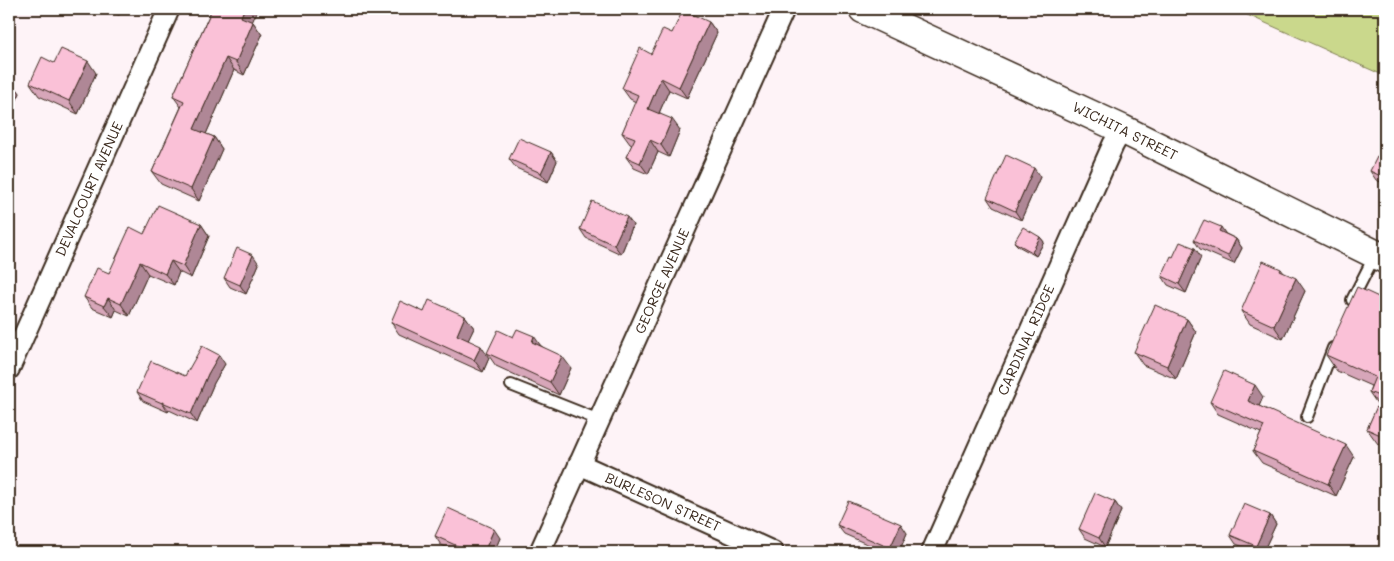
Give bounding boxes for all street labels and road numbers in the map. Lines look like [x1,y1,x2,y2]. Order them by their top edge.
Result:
street label: WICHITA STREET [1069,97,1181,164]
street label: DEVALCOURT AVENUE [50,118,127,259]
street label: GEORGE AVENUE [630,225,693,337]
street label: CARDINAL RIDGE [993,281,1059,398]
street label: BURLESON STREET [602,468,724,536]

